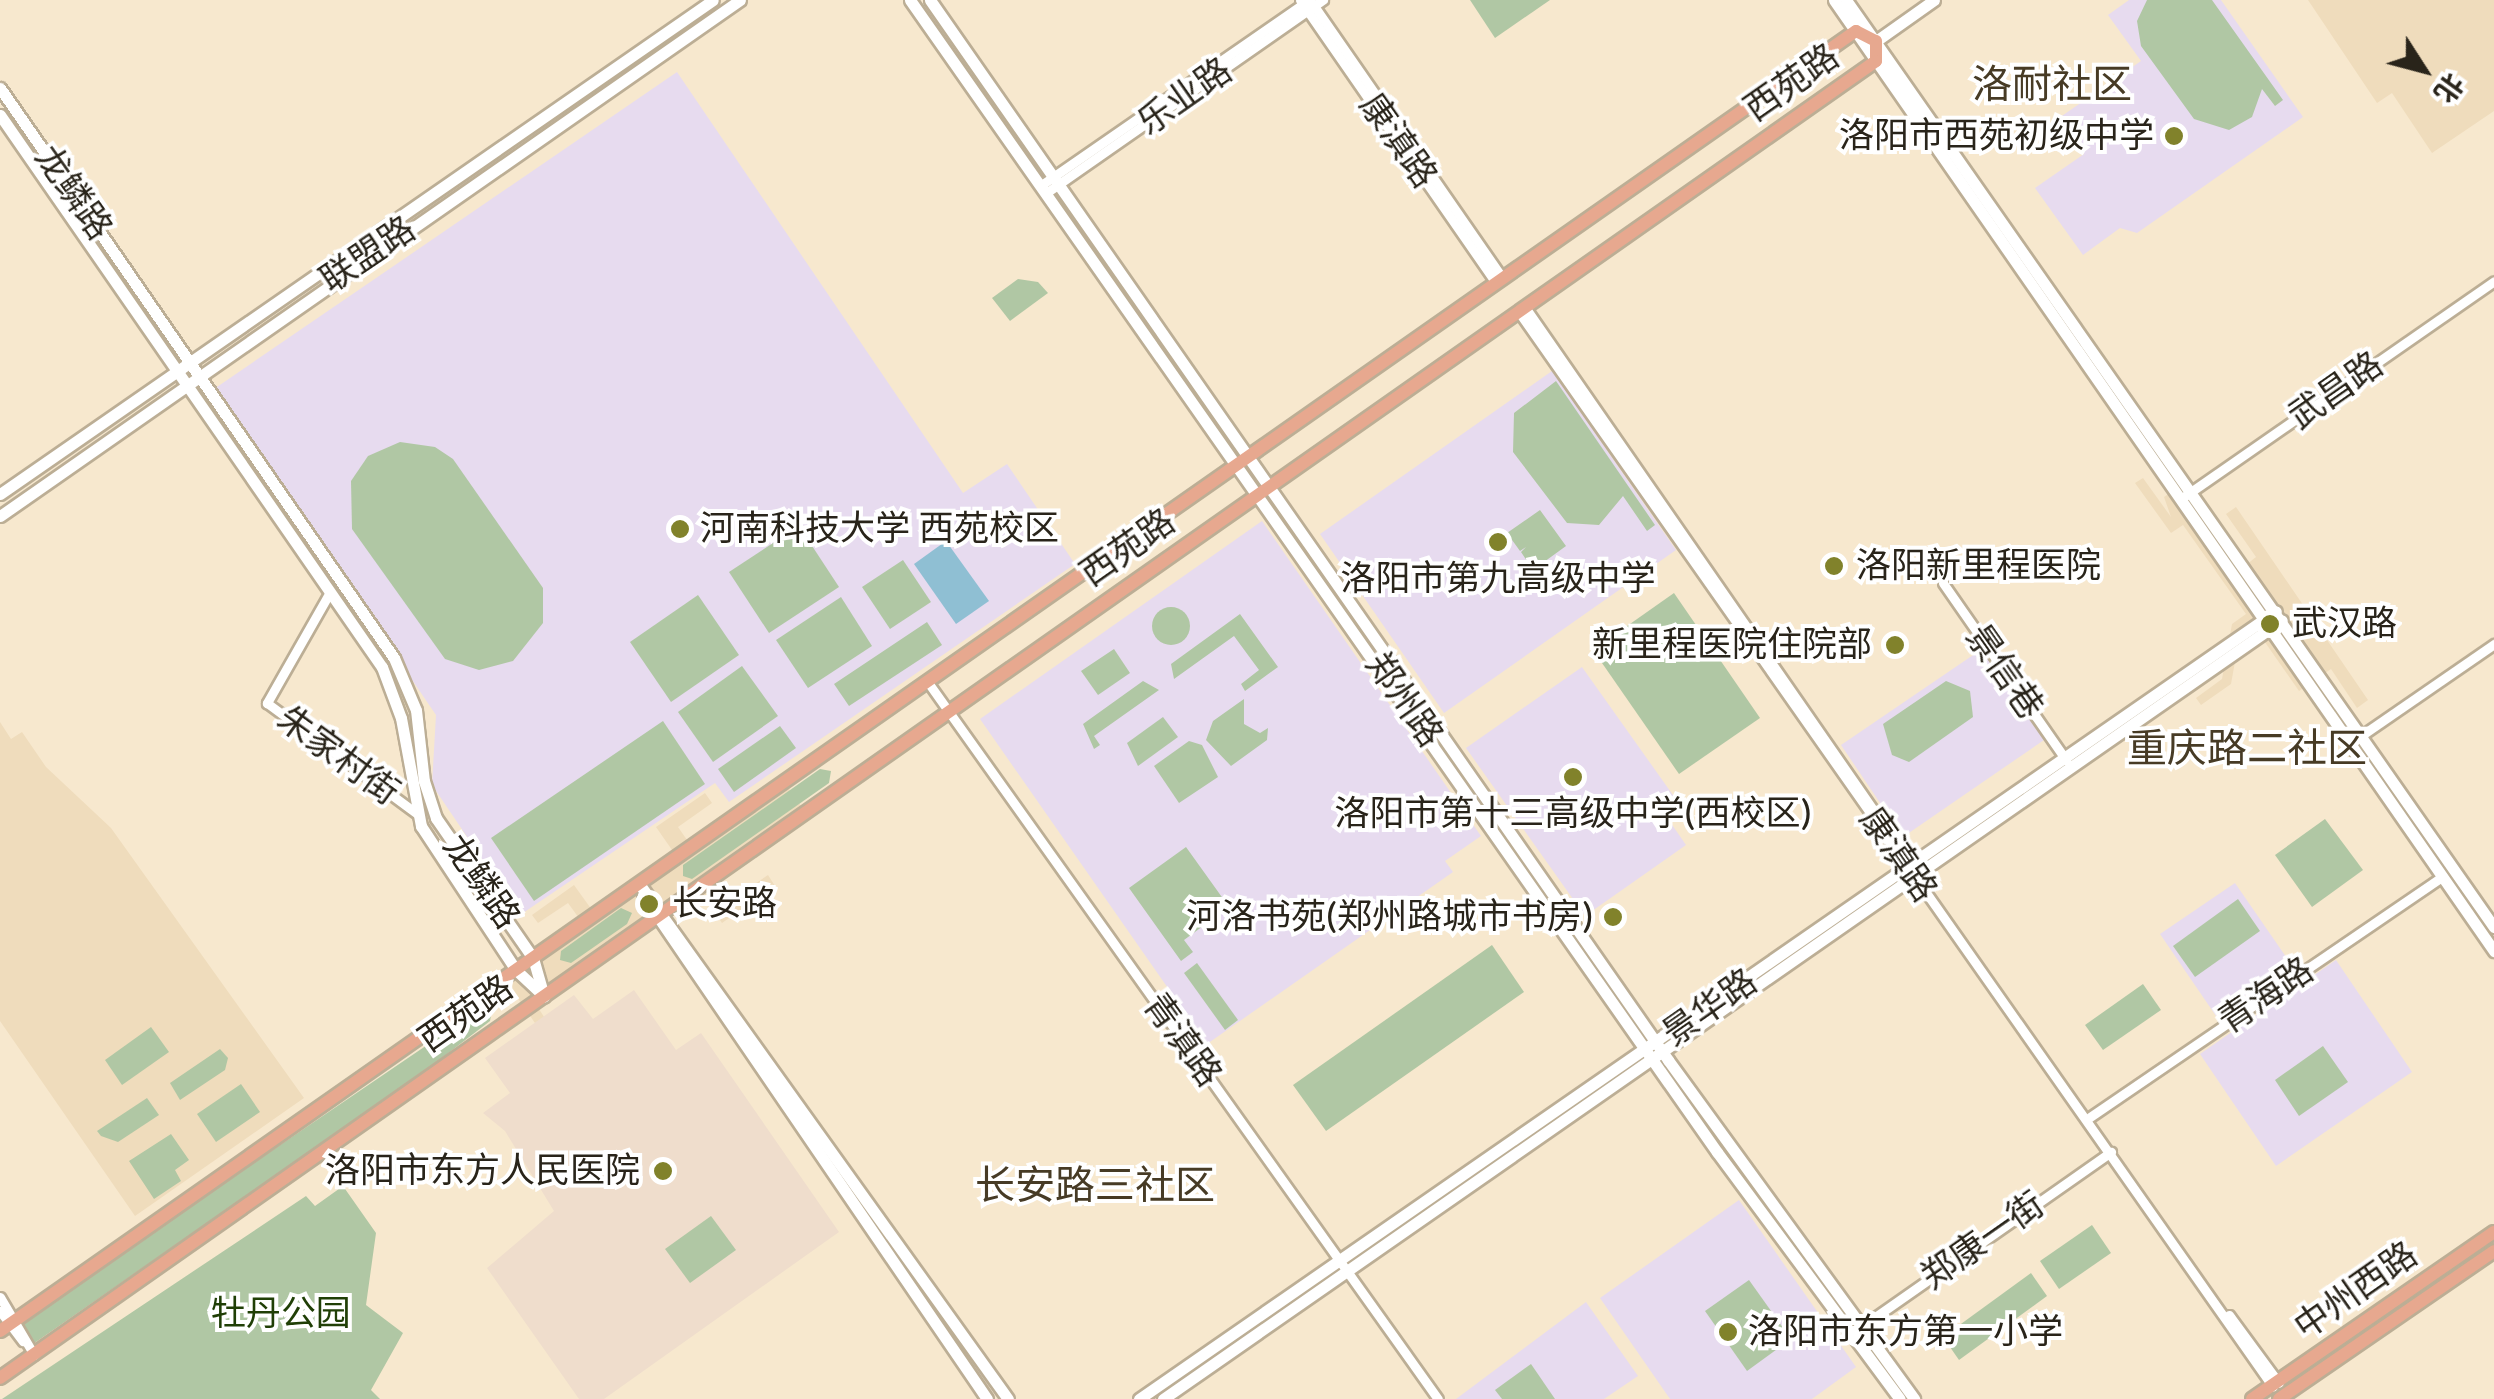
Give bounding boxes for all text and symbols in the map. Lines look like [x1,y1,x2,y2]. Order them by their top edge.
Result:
north arrow [2374,20,2474,120]
street label: 西苑路 [1737,36,1847,130]
street label: 乐业路 [1130,50,1240,144]
district label: 洛耐社区 [1972,61,2132,109]
text: 北 [2426,66,2470,109]
street label: 康滇路 [1351,86,1445,196]
place label: 洛阳市西苑初级中学 [1839,115,2154,157]
marker: 洛阳市西苑初级中学 [2163,125,2185,147]
street label: 龙鳞路 [26,138,120,248]
street label: 联盟路 [313,208,423,302]
street label: 武昌路 [2281,344,2391,438]
street label: 西苑路 [1073,501,1183,595]
place label: 河南科技大学 西苑校区 [700,508,1059,550]
marker: 河南科技大学 西苑校区 [669,518,691,540]
marker: 洛阳市第九高级中学 [1487,531,1509,553]
place label: 洛阳新里程医院 [1856,545,2101,587]
marker: 洛阳新里程医院 [1821,553,1847,579]
place label: 洛阳市第九高级中学 [1341,558,1655,600]
place label: 武汉路 [2292,603,2397,645]
marker: 武汉路 [2257,611,2283,637]
street label: 景信巷 [1957,617,2051,727]
place label: 新里程医院住院部 [1592,624,1872,666]
marker: 新里程医院住院部 [1882,632,1908,658]
street label: 郑州路 [1357,645,1451,755]
street label: 朱家村街 [269,698,407,814]
district label: 重庆路二社区 [2127,725,2367,773]
marker: 洛阳市第十三高级中学(西校区) [1562,766,1584,788]
place label: 洛阳市第十三高级中学(西校区) [1335,793,1811,835]
street label: 康滇路 [1851,800,1945,910]
street label: 龙鳞路 [434,827,528,937]
place label: 长安路 [672,883,777,925]
marker: 长安路 [636,891,662,917]
place label: 河洛书苑(郑州路城市书房) [1186,896,1593,938]
marker: 河洛书苑(郑州路城市书房) [1602,906,1624,928]
street label: 青海路 [2211,949,2321,1043]
street label: 景华路 [1655,961,1765,1055]
street label: 西苑路 [411,967,521,1061]
street label: 青滇路 [1134,985,1230,1095]
place label: 洛阳市东方人民医院 [325,1150,640,1192]
marker: 洛阳市东方人民医院 [650,1158,676,1184]
district label: 长安路三社区 [975,1162,1215,1210]
street label: 郑康一街 [1914,1184,2052,1298]
street label: 中州西路 [2287,1234,2425,1348]
park label: 牡丹公园 [211,1293,351,1335]
place label: 洛阳市东方第一小学 [1748,1311,2063,1353]
marker: 洛阳市东方第一小学 [1717,1321,1739,1343]

